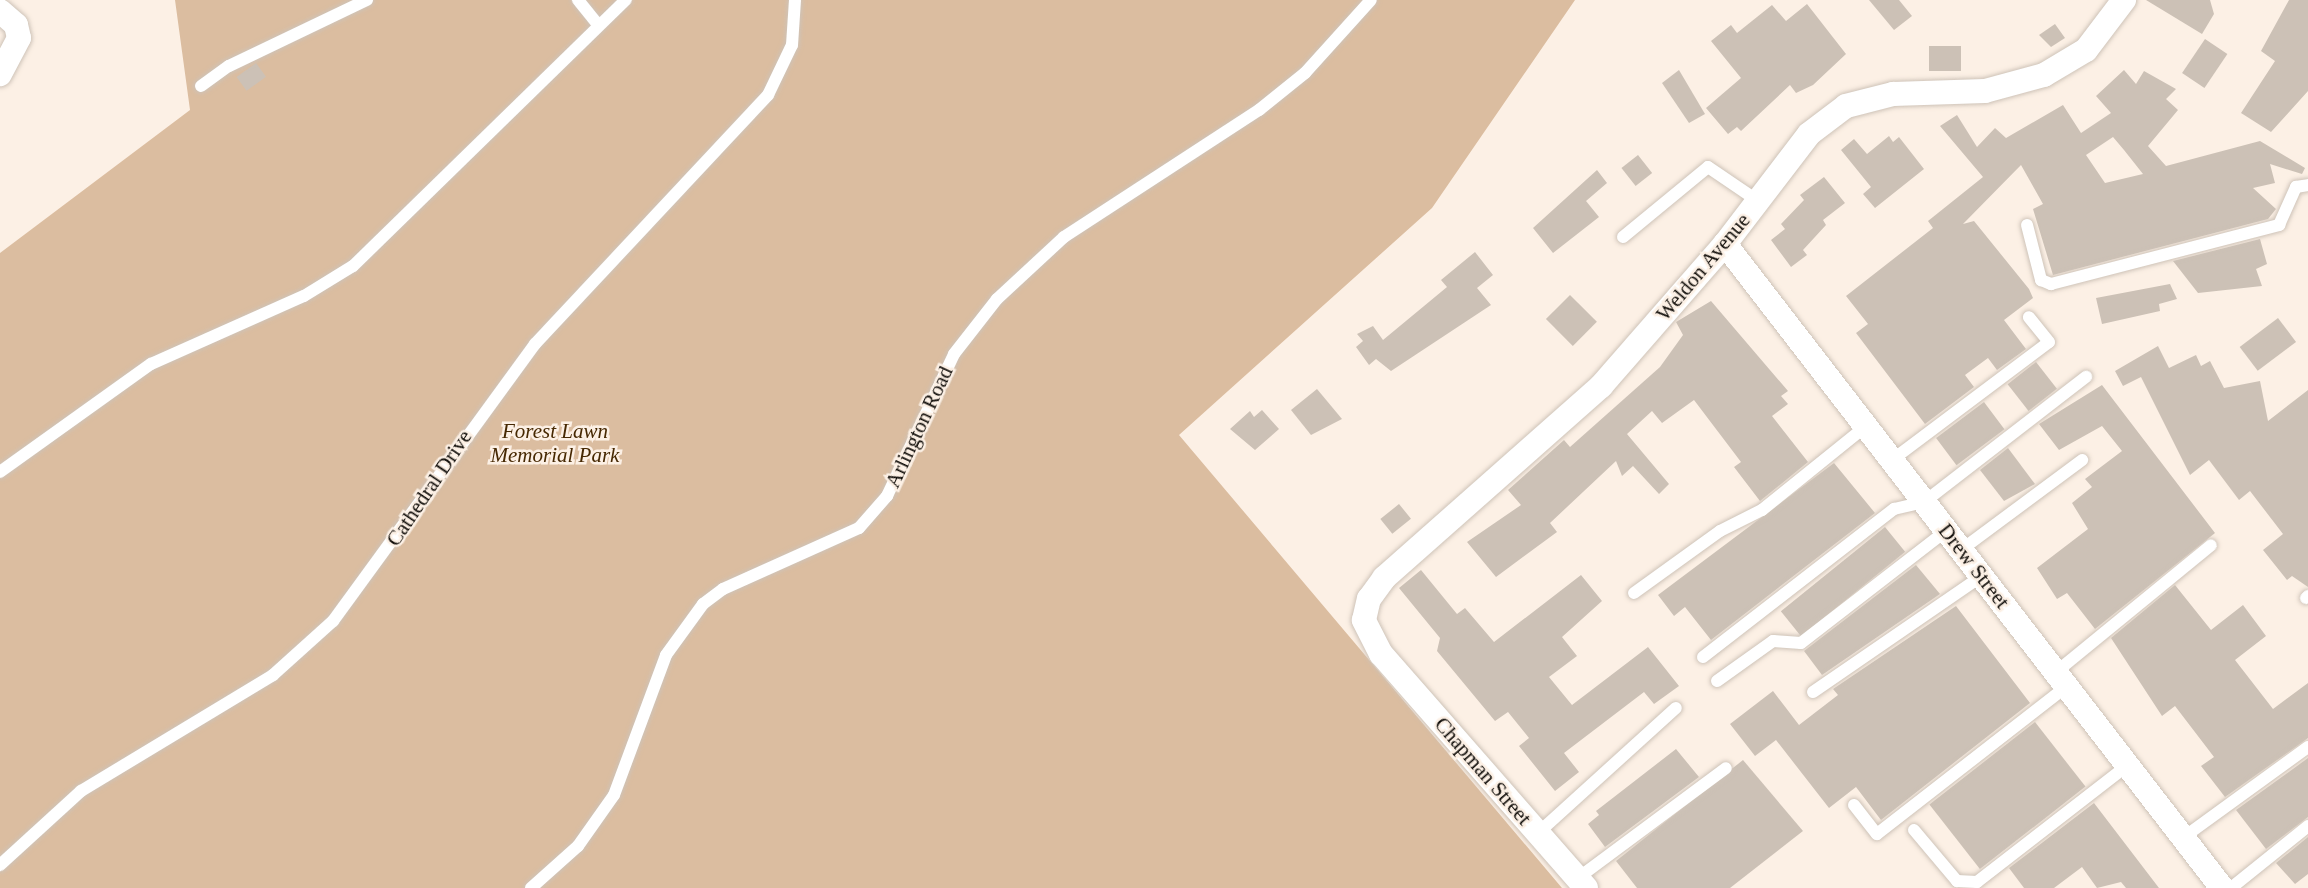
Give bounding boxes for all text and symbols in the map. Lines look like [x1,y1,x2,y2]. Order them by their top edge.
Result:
street label: Weldon Avenue [1650,208,1756,326]
street label: Arlington Road [880,362,958,492]
park label: Forest Lawn Memorial Park [491,418,619,468]
street label: Cathedral Drive [381,425,477,551]
street label: Drew Street [1933,518,2015,614]
street label: Chapman Street [1429,712,1537,830]

